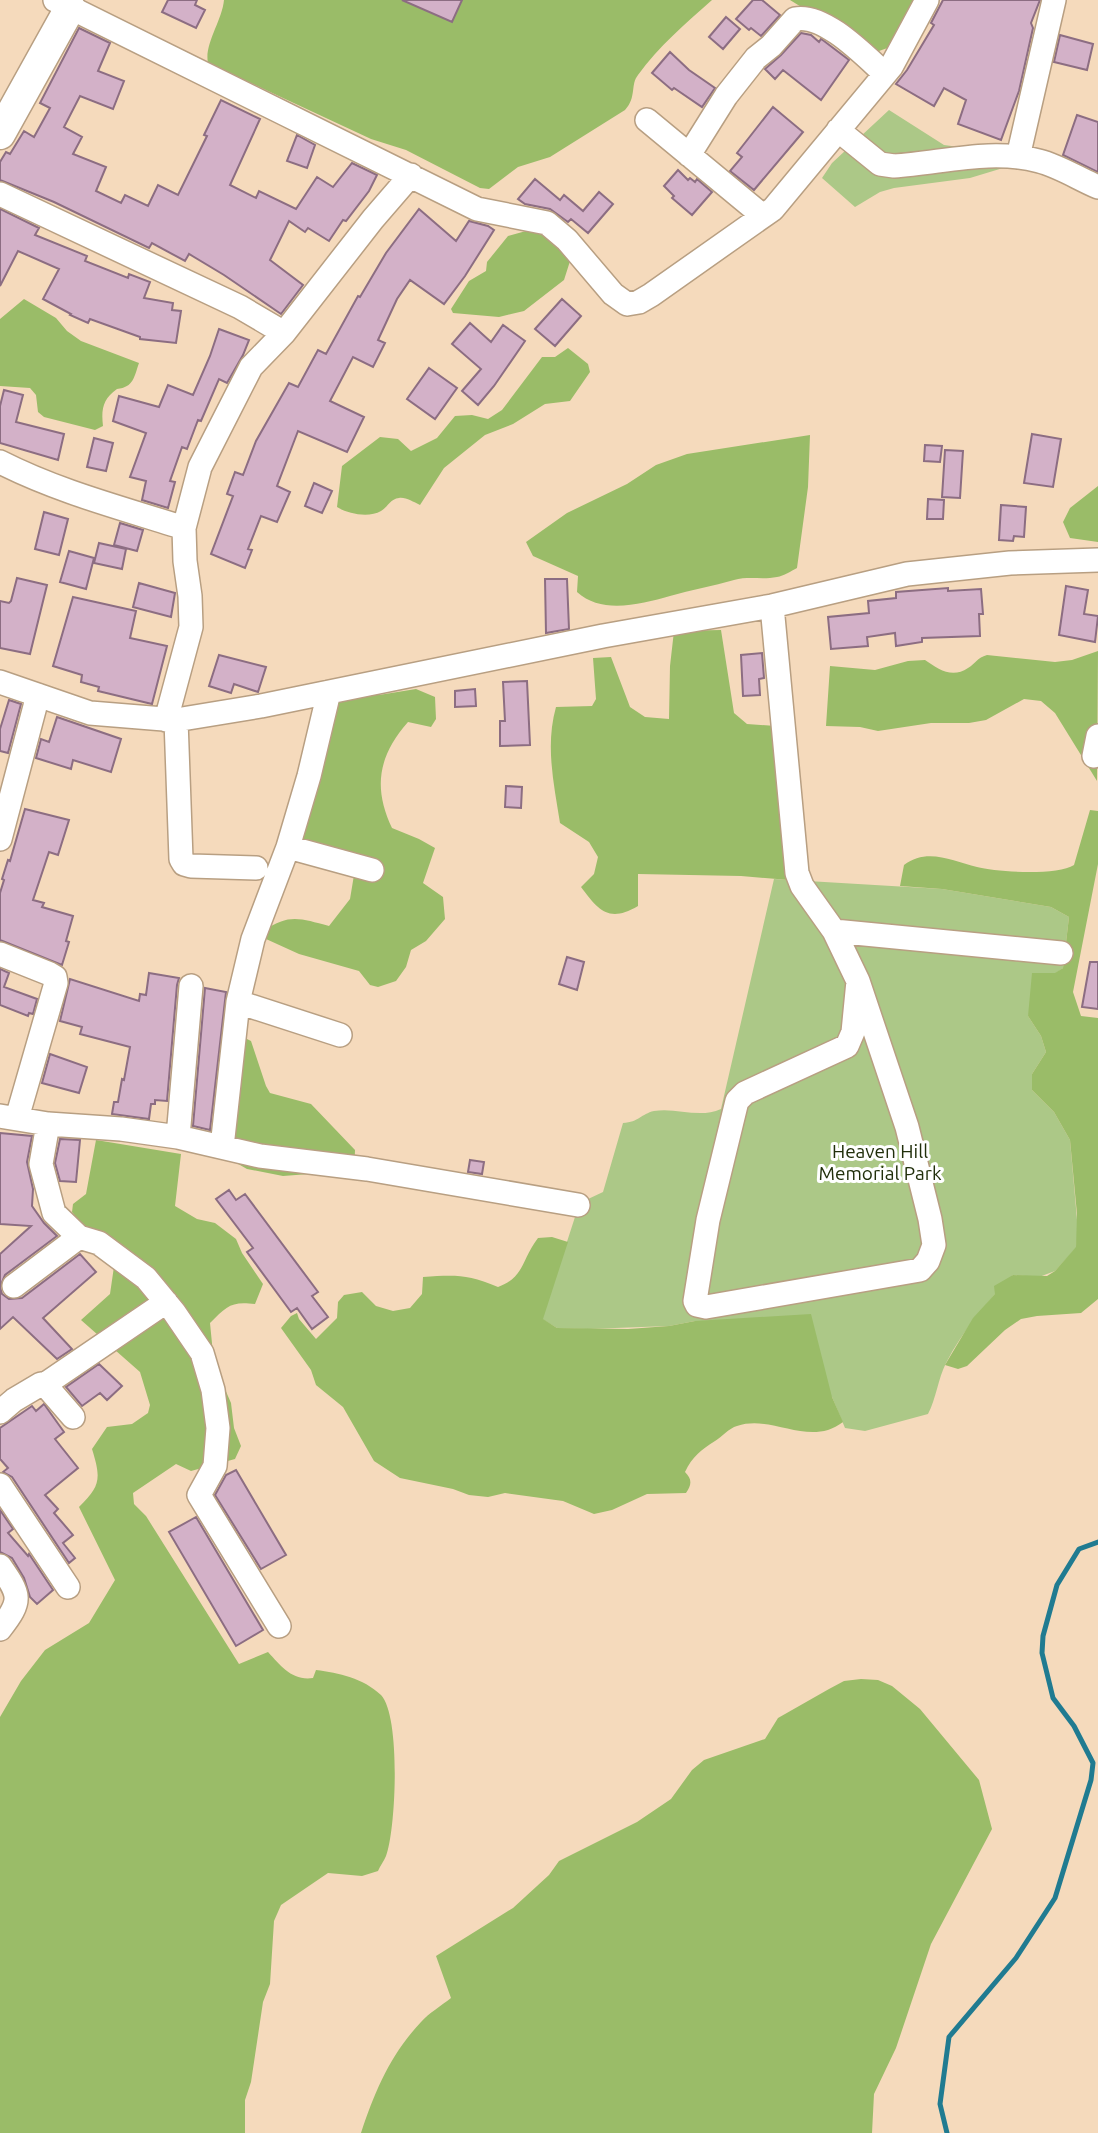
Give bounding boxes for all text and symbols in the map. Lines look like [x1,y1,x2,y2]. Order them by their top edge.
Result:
park label: Heaven Hill Memorial Park [818,1140,942,1184]

